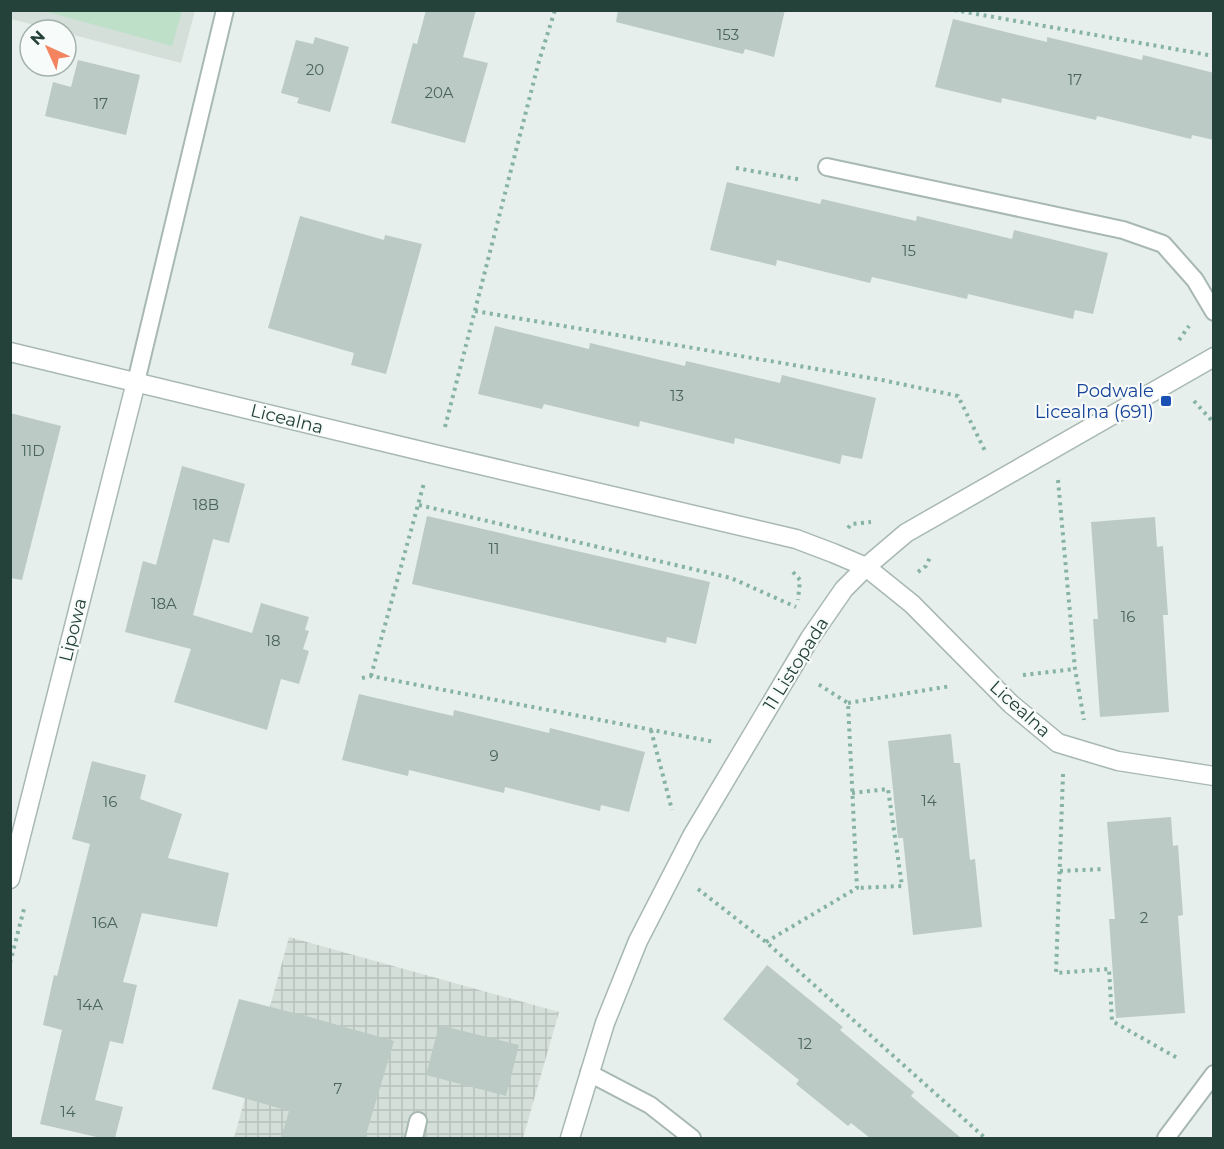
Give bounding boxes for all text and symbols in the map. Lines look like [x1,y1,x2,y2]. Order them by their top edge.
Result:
north arrow [18,18,78,78]
house number: 153 [717,25,739,44]
text: N [26,26,49,49]
house number: 20 [306,60,324,79]
house number: 17 [1068,70,1082,89]
house number: 20A [424,83,454,102]
house number: 17 [94,94,108,113]
house number: 15 [902,241,916,260]
place label: Podwale Licealna (691) [1035,380,1154,423]
house number: 13 [670,386,684,405]
marker: Podwale Licealna (691) [1159,394,1173,408]
street label: Licealna [248,399,326,439]
house number: 11D [21,441,45,460]
house number: 18B [193,495,219,514]
house number: 11 [489,539,499,558]
house number: 18A [151,594,177,613]
street label: Lipowa [54,596,92,664]
house number: 16 [1121,607,1135,626]
street label: 11 Listopada [759,613,833,715]
house number: 18 [266,631,281,650]
street label: Licealna [985,676,1055,742]
house number: 9 [489,746,499,765]
house number: 14 [921,791,937,810]
house number: 16 [103,792,117,811]
house number: 2 [1140,908,1148,927]
house number: 16A [92,913,118,932]
house number: 14A [77,995,103,1014]
house number: 12 [798,1034,812,1053]
house number: 7 [334,1079,343,1098]
house number: 14 [60,1102,76,1121]

